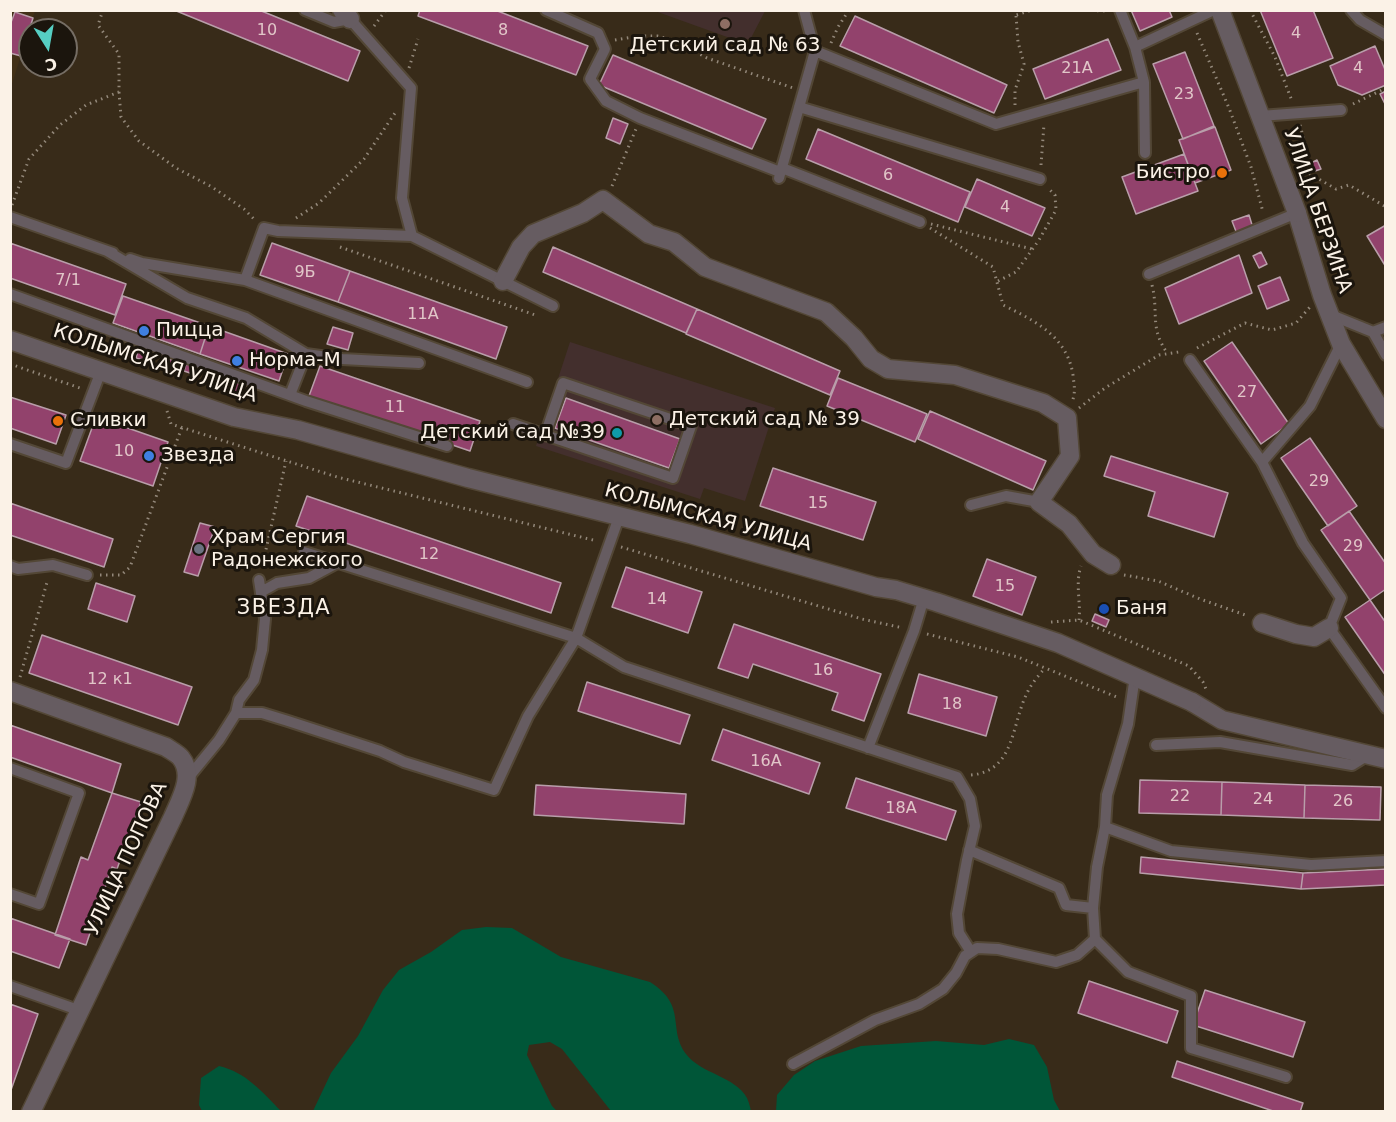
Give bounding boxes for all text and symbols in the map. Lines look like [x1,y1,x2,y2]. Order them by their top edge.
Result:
marker: Детский сад № 63 [718,17,732,31]
north arrow [18,18,78,78]
house number: 10 [257,21,277,41]
house number: 8 [498,21,508,41]
house number: 4 [1291,24,1301,44]
place label: Детский сад № 63 [629,34,821,58]
text: С [44,54,59,75]
house number: 21А [1061,59,1093,79]
house number: 4 [1353,59,1363,79]
house number: 23 [1174,85,1194,105]
street label: УЛИЦА БЕРЗИНА [1278,125,1356,297]
place label: Бистро [1136,161,1210,185]
house number: 6 [883,166,893,186]
marker: Бистро [1215,166,1229,180]
house number: 4 [1000,198,1010,218]
house number: 9Б [294,263,316,283]
house number: 7/1 [55,271,81,291]
house number: 11А [407,305,439,325]
place label: Пицца [156,319,224,343]
street label: КОЛЫМСКАЯ УЛИЦА [50,320,260,408]
marker: Пицца [137,324,151,338]
place label: Норма-М [249,349,341,373]
marker: Норма-М [230,354,244,368]
house number: 27 [1237,383,1257,403]
house number: 11 [385,398,405,418]
place label: Детский сад № 39 [669,408,860,432]
place label: Сливки [70,409,147,433]
marker: Детский сад № 39 [650,413,664,427]
marker: Сливки [51,414,65,428]
place label: Детский сад №39 [420,421,605,445]
marker: Детский сад №39 [610,426,624,440]
house number: 10 [114,442,134,462]
place label: Звезда [161,444,235,468]
marker: Звезда [142,449,156,463]
house number: 29 [1309,472,1329,492]
street label: КОЛЫМСКАЯ УЛИЦА [602,479,814,557]
house number: 15 [808,494,828,514]
place label: Храм Сергия Радонежского [211,526,363,573]
house number: 29 [1343,537,1363,557]
marker: Храм Сергия Радонежского [192,542,206,556]
house number: 12 [419,545,439,565]
house number: 15 [995,577,1015,597]
house number: 14 [647,590,667,610]
district label: ЗВЕЗДА [237,596,331,622]
place label: Баня [1116,597,1167,621]
marker: Баня [1097,602,1111,616]
house number: 16 [813,661,833,681]
house number: 12 к1 [87,670,133,690]
house number: 18 [942,695,962,715]
house number: 16А [750,752,782,772]
street label: УЛИЦА ПОПОВА [81,778,173,940]
house number: 22 [1170,787,1190,807]
house number: 24 [1253,790,1273,810]
house number: 26 [1333,792,1353,812]
house number: 18А [885,799,917,819]

